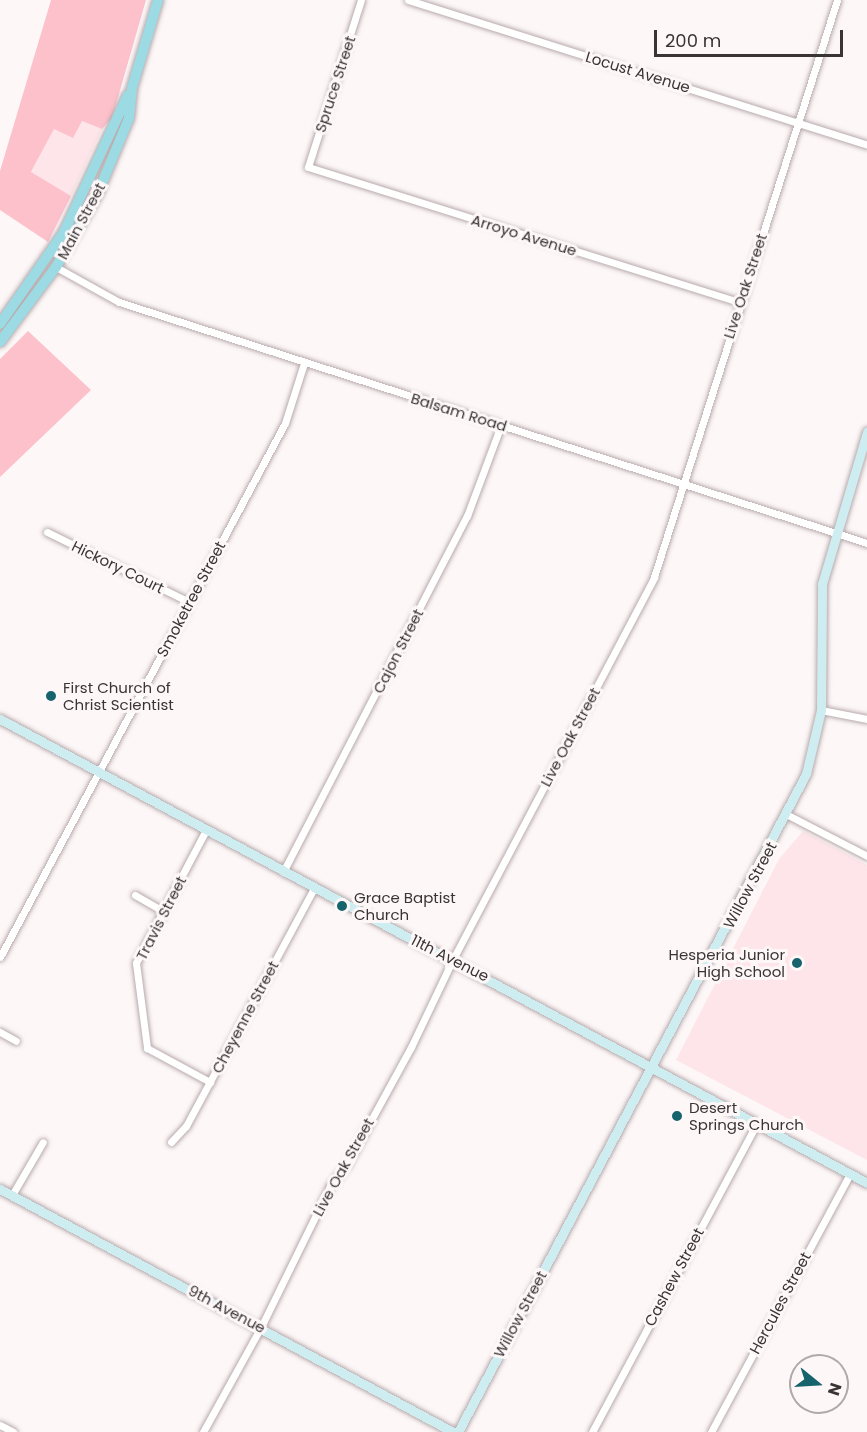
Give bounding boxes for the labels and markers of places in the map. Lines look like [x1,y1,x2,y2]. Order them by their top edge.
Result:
place label: First Church of Christ Scientist [63,678,174,713]
marker: First Church of Christ Scientist [44,689,58,703]
place label: Grace Baptist Church [354,888,456,923]
marker: Grace Baptist Church [335,899,349,913]
place label: Hesperia Junior High School [669,945,785,980]
marker: Hesperia Junior High School [790,956,804,970]
place label: Desert Springs Church [689,1098,804,1133]
marker: Desert Springs Church [670,1109,684,1123]

